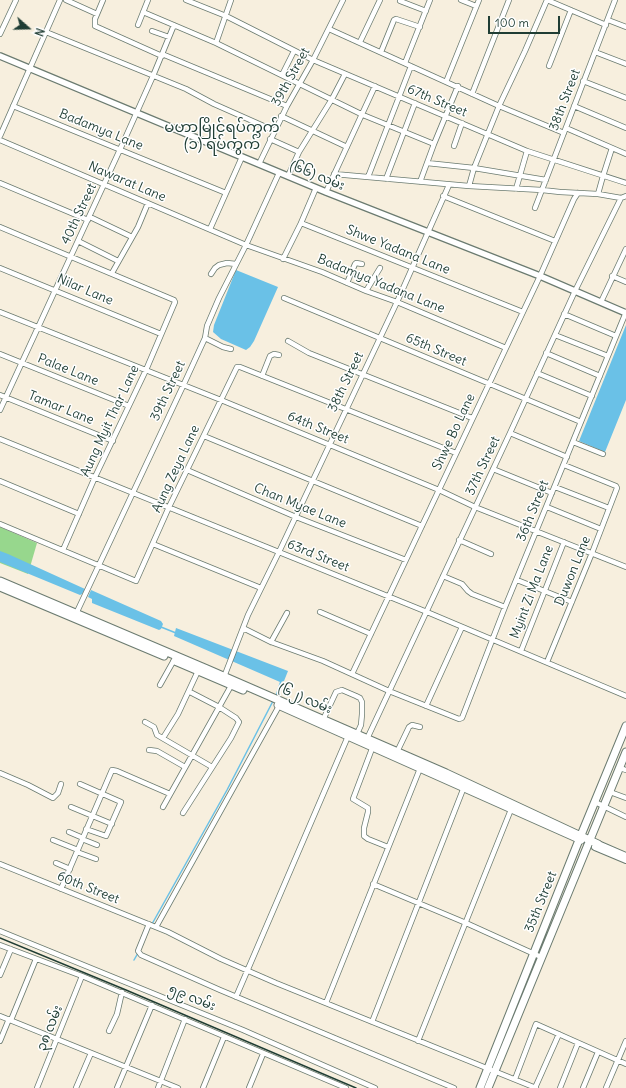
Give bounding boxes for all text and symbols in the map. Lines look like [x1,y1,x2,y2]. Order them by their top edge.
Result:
north arrow [8,8,48,48]
scale bar [490,8,562,34]
text: 100 m [495,15,529,30]
text: N [31,26,47,38]
street label: 39th Street [269,45,313,109]
street label: 38th Street [546,67,584,133]
street label: 67th Street [405,81,469,121]
street label: Badamya Lane [57,106,145,154]
district label: မဟာမြိုင်ရပ်ကွက် (၁) ရပ်ကွက် [164,119,280,154]
street label: (၆၆) လမ်း [287,158,347,194]
street label: Nawarat Lane [86,159,168,205]
street label: 40th Street [58,181,100,247]
street label: Shwe Yadana Lane [344,222,452,278]
street label: Badamya Yadana Lane [315,251,447,317]
street label: Nilar Lane [55,271,115,309]
street label: 65th Street [403,330,469,370]
street label: 38th Street [325,350,367,414]
street label: Palae Lane [35,351,101,389]
street label: 39th Street [147,358,189,424]
street label: Aung Myit Thar Lane [77,363,143,479]
street label: Tamar Lane [26,388,96,428]
street label: Shwe Bo Lane [429,391,479,473]
street label: 64th Street [285,409,351,447]
street label: Aung Zeya Lane [149,423,203,515]
street label: 37th Street [463,434,503,498]
street label: 36th Street [514,478,552,544]
street label: Chan Myae Lane [251,480,349,532]
street label: Duwon Lane [552,534,594,608]
street label: 63rd Street [285,537,351,575]
street label: Myint Zi Ma Lane [507,543,557,641]
street label: (၆၂) လမ်း [276,681,334,717]
street label: 60th Street [55,868,121,908]
street label: 35th Street [522,869,560,935]
street label: ၅၉ လမ်း [166,982,218,1014]
street label: ၃၈ လမ်း [34,1003,66,1053]

